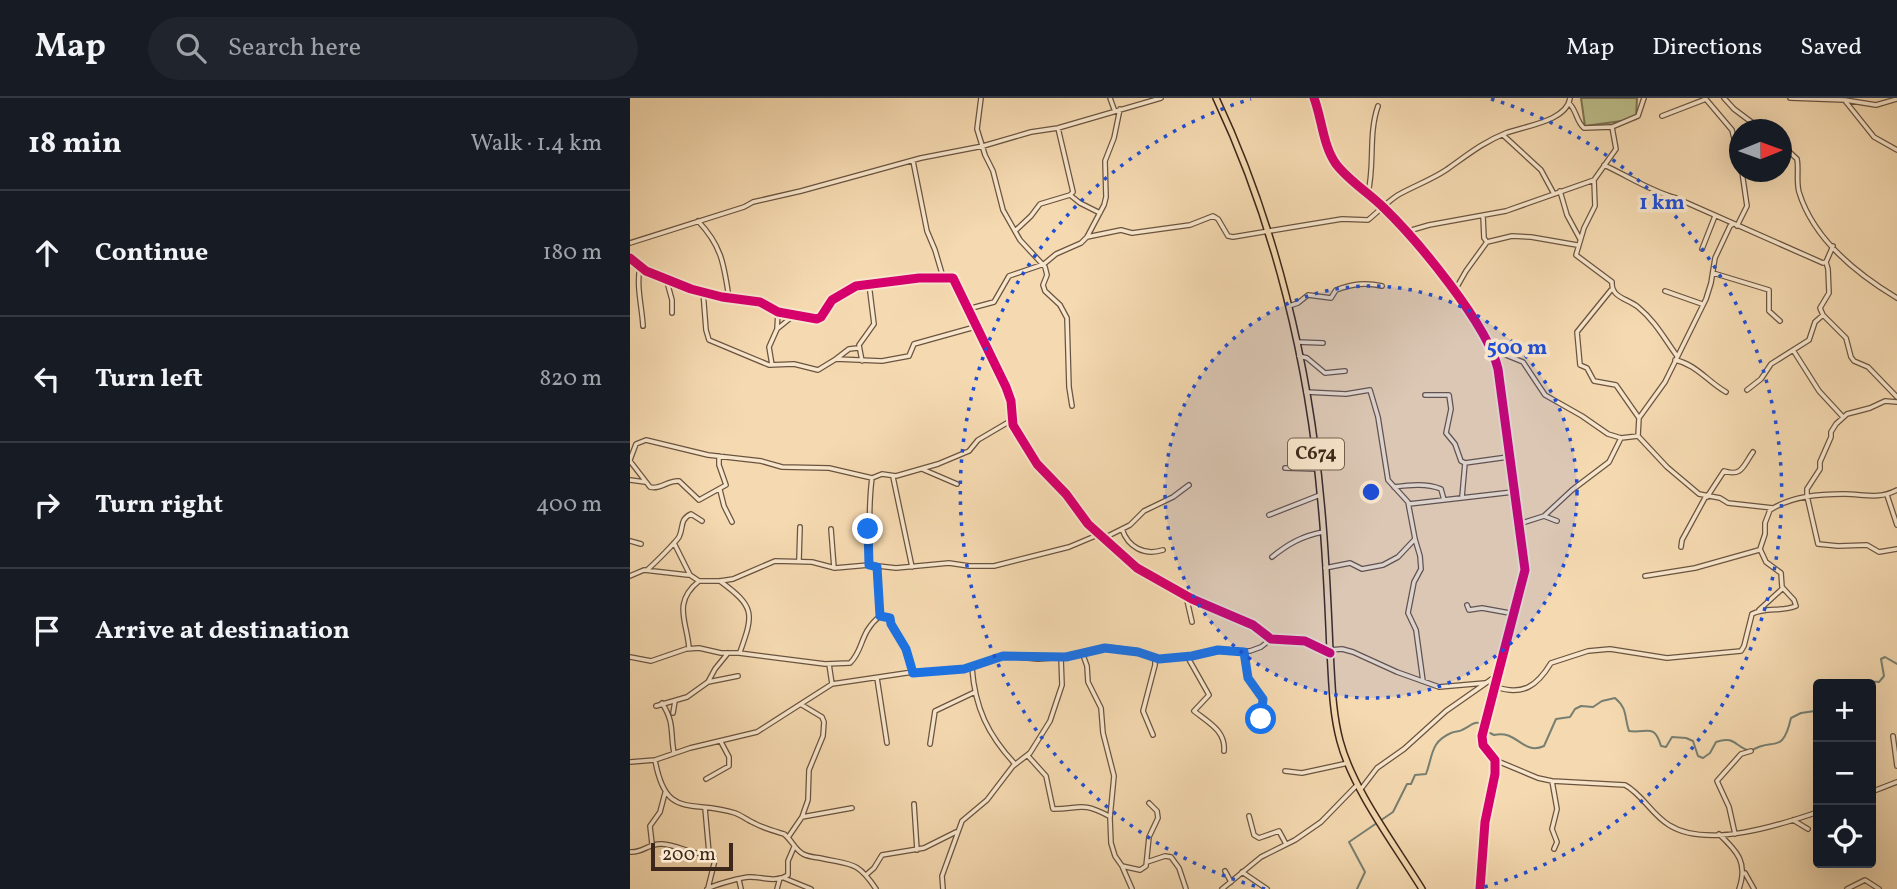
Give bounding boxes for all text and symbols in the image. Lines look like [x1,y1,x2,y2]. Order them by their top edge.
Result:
search box [148,17,638,80]
text: Map [35,25,106,71]
icon: search [172,29,210,67]
text: Search here [228,30,361,66]
text: Map [1566,31,1614,65]
text: Directions [1652,31,1762,65]
text: Saved [1800,31,1862,65]
north arrow [1729,119,1792,182]
text: 18 min [28,123,122,165]
text: Walk · 1.4 km [470,128,602,160]
text: 1 km [1639,189,1685,218]
icon: ahead [28,234,66,272]
text: Continue [95,235,208,271]
text: 180 m [543,237,602,269]
text: 500 m [1487,334,1547,363]
icon: left [28,360,66,398]
text: Turn left [95,361,203,397]
text: 820 m [539,363,602,395]
road number: C674 [1288,438,1344,470]
centre of rings [1359,480,1383,504]
icon: right [28,486,66,524]
text: Turn right [95,487,223,523]
text: 400 m [536,489,602,521]
route end [852,513,883,544]
icon: arrive [28,612,66,650]
text: Arrive at destination [95,613,350,649]
map controls [1813,679,1876,868]
button: + [1813,679,1876,742]
route start [1245,703,1276,734]
button: − [1813,742,1876,805]
button: locate [1813,805,1876,868]
scale bar [651,840,733,872]
text: 200 m [662,842,716,868]

